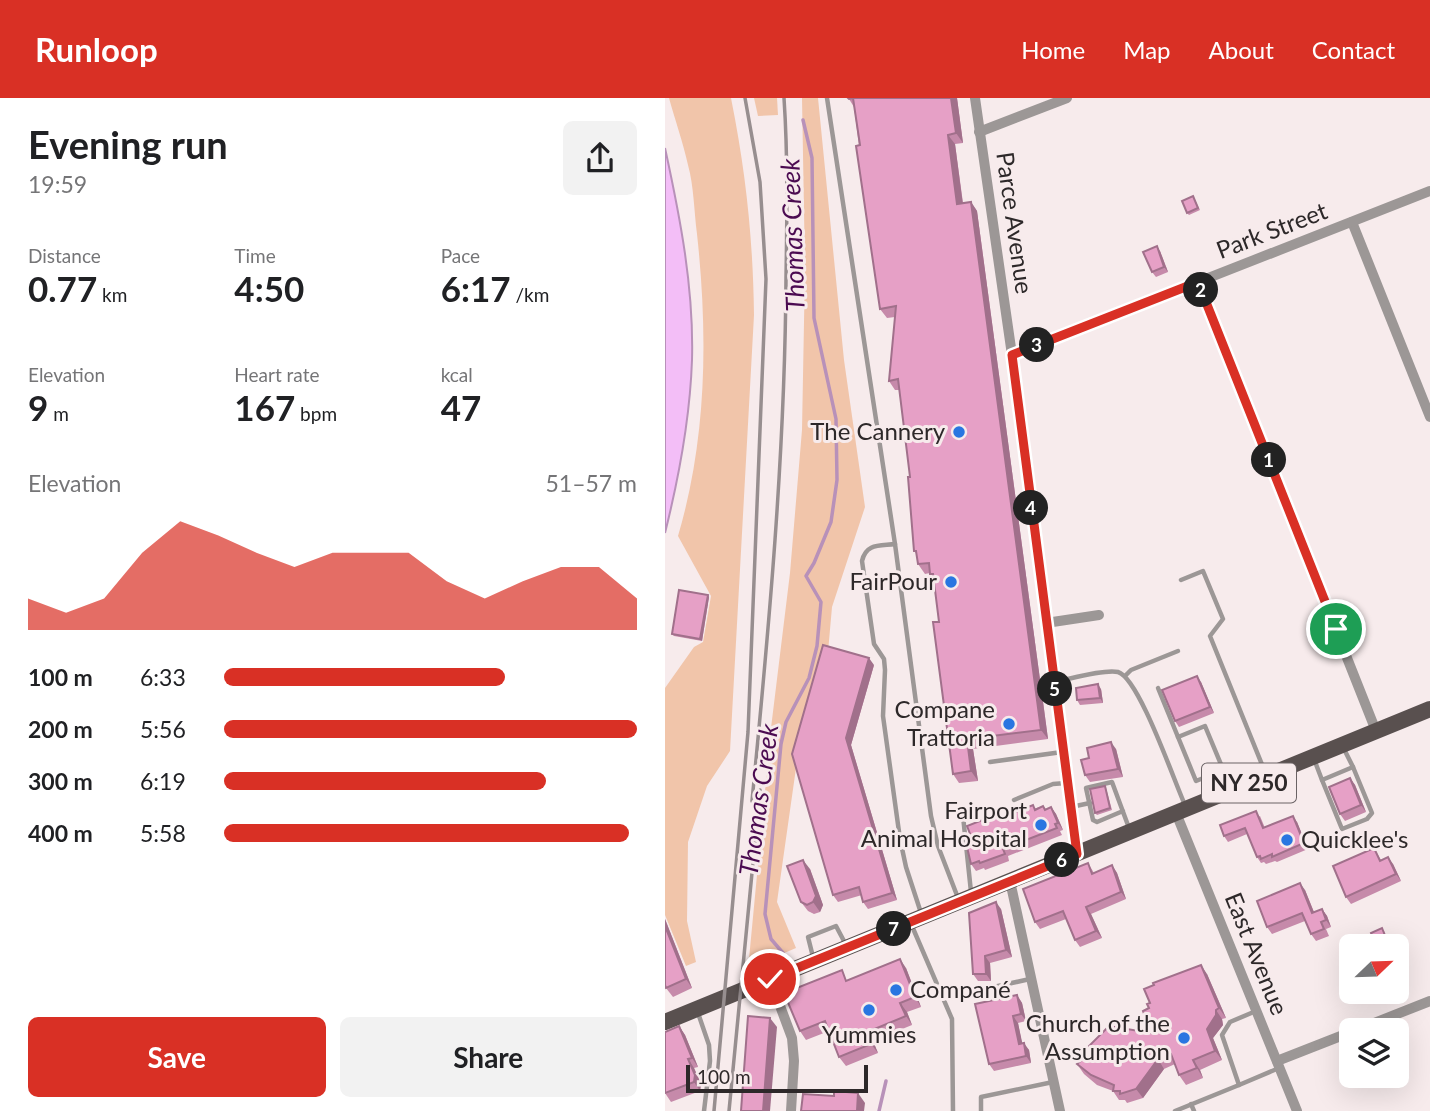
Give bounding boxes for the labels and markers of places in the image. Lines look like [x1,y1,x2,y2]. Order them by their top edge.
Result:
pin: 2 [1183,272,1219,308]
pin: 3 [1019,328,1055,362]
place label: The Cannery [810,416,946,445]
marker: The Cannery [951,424,967,440]
pin: 1 [1251,442,1287,478]
pin: 4 [1013,490,1049,526]
place label: FairPour [849,566,937,595]
marker: FairPour [943,574,959,590]
pin [1306,599,1366,659]
pin: 5 [1037,672,1073,706]
place label: Compane Trattoria [894,694,995,751]
marker: Compane Trattoria [1001,716,1017,732]
place label: Fairport Animal Hospital [861,795,1027,852]
marker: Fairport Animal Hospital [1033,817,1049,833]
place label: Quicklee's [1301,824,1409,853]
marker: Quicklee's [1279,832,1295,848]
pin: 6 [1045,842,1079,878]
pin: 7 [877,912,911,946]
pin [740,949,800,1009]
place label: Compané [910,974,1011,1003]
marker: Compané [888,982,904,998]
marker: Yummies [861,1002,877,1018]
place label: Church of the Assumption [1026,1008,1170,1065]
place label: Yummies [822,1019,916,1048]
marker: Church of the Assumption [1176,1030,1192,1046]

